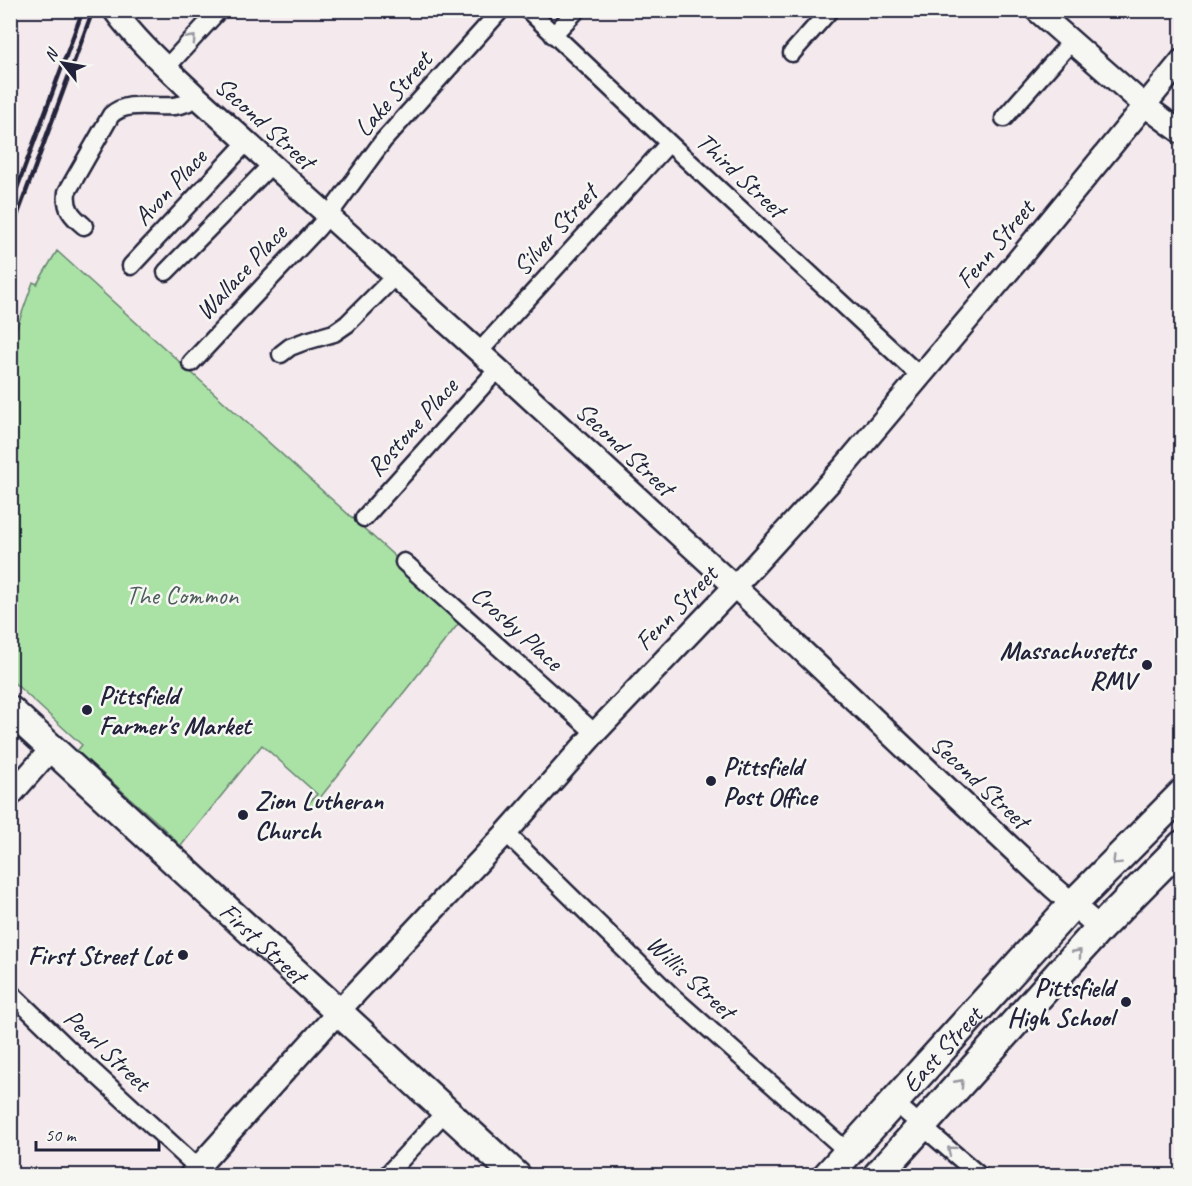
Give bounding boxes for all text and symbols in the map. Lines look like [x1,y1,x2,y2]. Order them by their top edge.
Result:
north arrow [33,33,93,93]
one-way arrow [185,35,196,46]
street label: Lake Street [347,43,441,144]
text: N [40,44,64,65]
street label: Second Street [208,69,325,179]
street label: Third Street [689,125,795,227]
street label: Avon Place [126,141,215,232]
street label: Silver Street [505,175,607,283]
street label: Fenn Street [948,191,1043,295]
street label: Wallace Place [188,216,295,327]
street label: Rostone Place [359,370,466,483]
street label: Second Street [568,395,684,506]
street label: Fenn Street [627,557,726,657]
street label: Crosby Place [464,578,571,679]
park label: The Common [126,579,239,612]
place label: Massachusetts RMV [1000,634,1140,697]
marker: Massachusetts RMV [1140,658,1154,672]
place label: Pittsfield Farmer's Market [99,679,253,742]
marker: Pittsfield Farmer's Market [80,703,94,717]
street label: Second Street [923,728,1039,839]
place label: Pittsfield Post Office [723,750,819,813]
marker: Pittsfield Post Office [704,774,718,788]
place label: Zion Lutheran Church [255,784,384,847]
marker: Zion Lutheran Church [236,808,250,822]
one-way arrow [1112,854,1123,865]
street label: First Street [213,895,316,993]
street label: Willis Street [640,927,745,1029]
place label: First Street Lot [28,939,173,972]
marker: First Street Lot [176,948,190,962]
one-way arrow [1071,949,1082,960]
place label: Pittsfield High School [1007,971,1119,1034]
marker: Pittsfield High School [1119,995,1133,1009]
street label: East Street [894,997,991,1099]
street label: Pearl Street [57,1002,159,1100]
one-way arrow [953,1079,964,1090]
scale bar [36,1114,159,1152]
text: 50 m [45,1124,78,1146]
one-way arrow [947,1147,958,1158]

